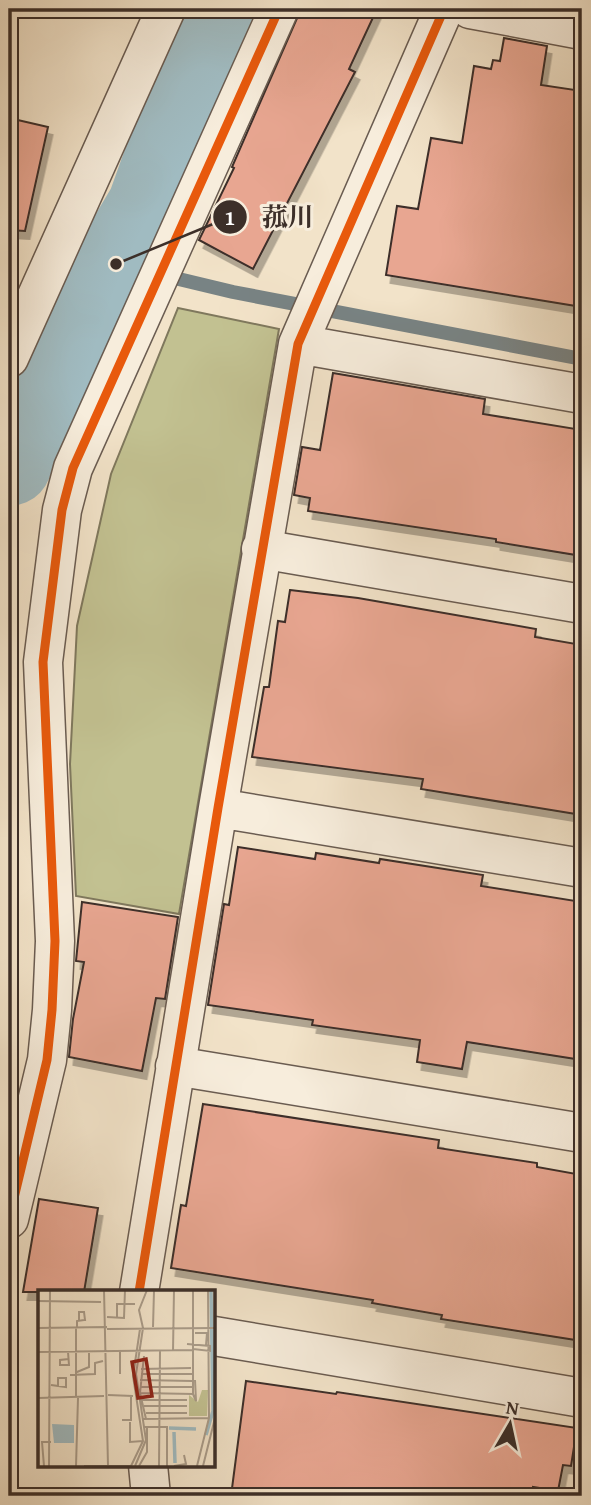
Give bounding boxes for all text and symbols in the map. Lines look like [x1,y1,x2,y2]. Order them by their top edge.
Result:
callout: 菰川 [213,194,328,241]
text: 菰川 [262,197,314,236]
text: 1 [225,202,235,233]
inset map [38,1290,215,1466]
north arrow [476,1390,546,1460]
text: N [504,1392,521,1422]

